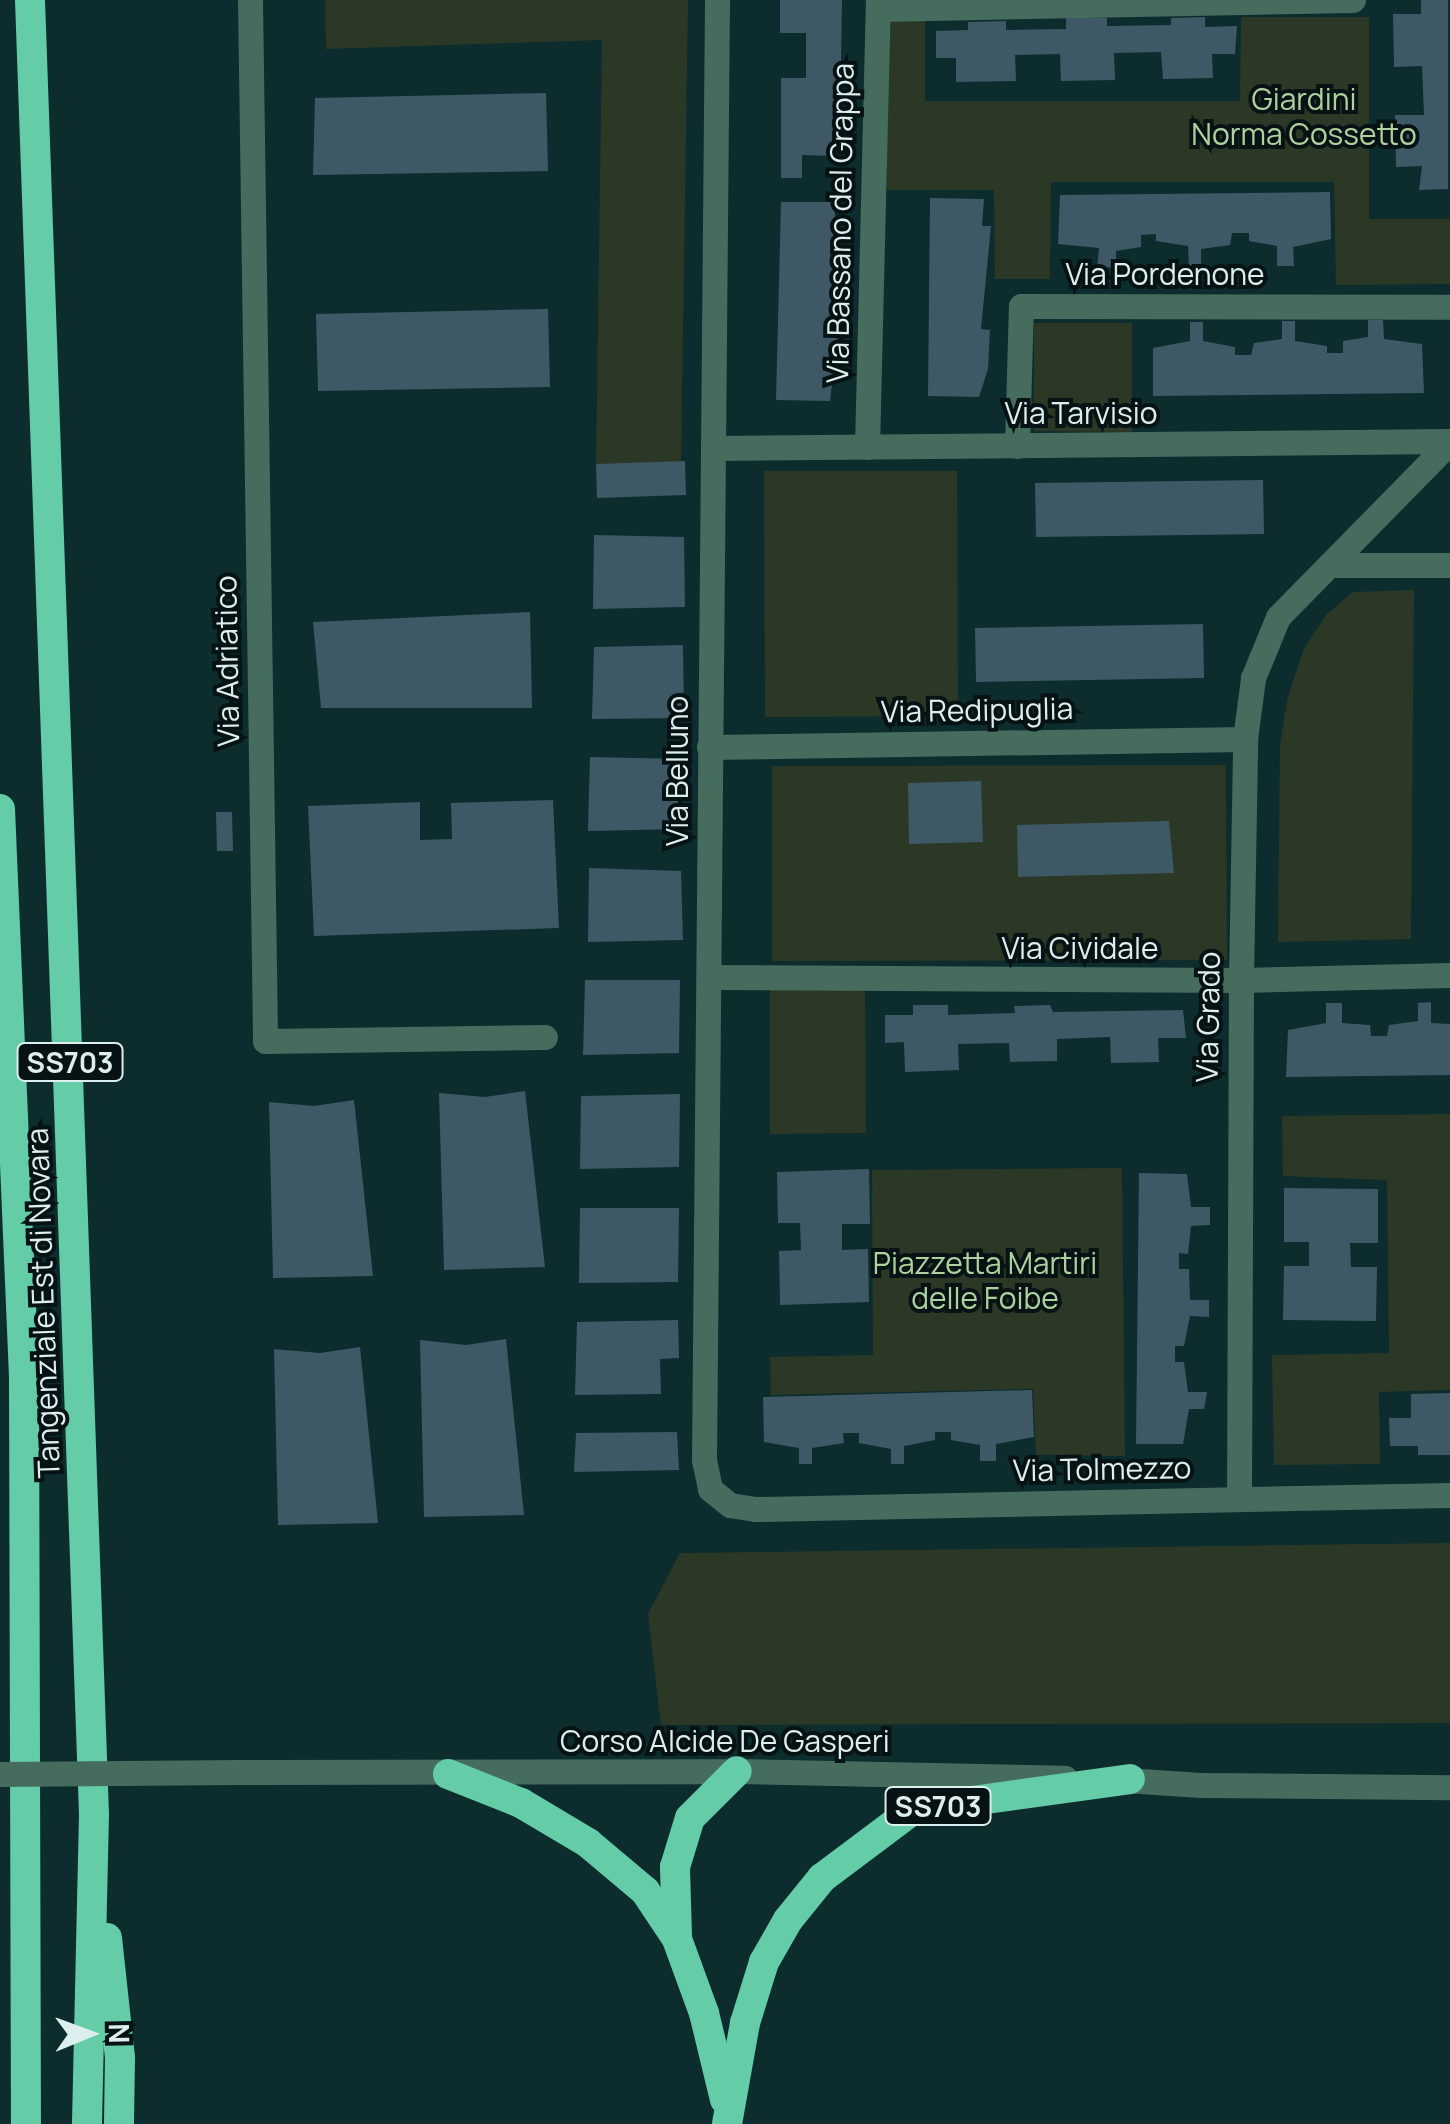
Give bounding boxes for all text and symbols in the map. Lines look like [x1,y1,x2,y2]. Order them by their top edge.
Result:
street label: Via Bassano del Grappa [819,63,861,383]
park label: Giardini Norma Cossetto [1191,81,1417,152]
street label: Via Pordenone [1065,256,1265,292]
street label: Via Tarvisio [1004,395,1158,431]
street label: Via Adriatico [208,575,246,747]
street label: Via Redipuglia [880,690,1074,730]
street label: Via Belluno [659,696,695,846]
street label: Via Cividale [1002,930,1158,966]
street label: Via Grado [1189,951,1227,1083]
road number: SS703 [15,1039,125,1085]
street label: Tangenziale Est di Novara [19,1127,67,1479]
park label: Piazzetta Martiri delle Foibe [873,1245,1097,1316]
street label: Via Tolmezzo [1012,1449,1192,1489]
street label: Corso Alcide De Gasperi [560,1723,890,1759]
road number: SS703 [883,1783,993,1829]
north arrow [40,1984,140,2084]
text: N [101,2023,139,2044]

